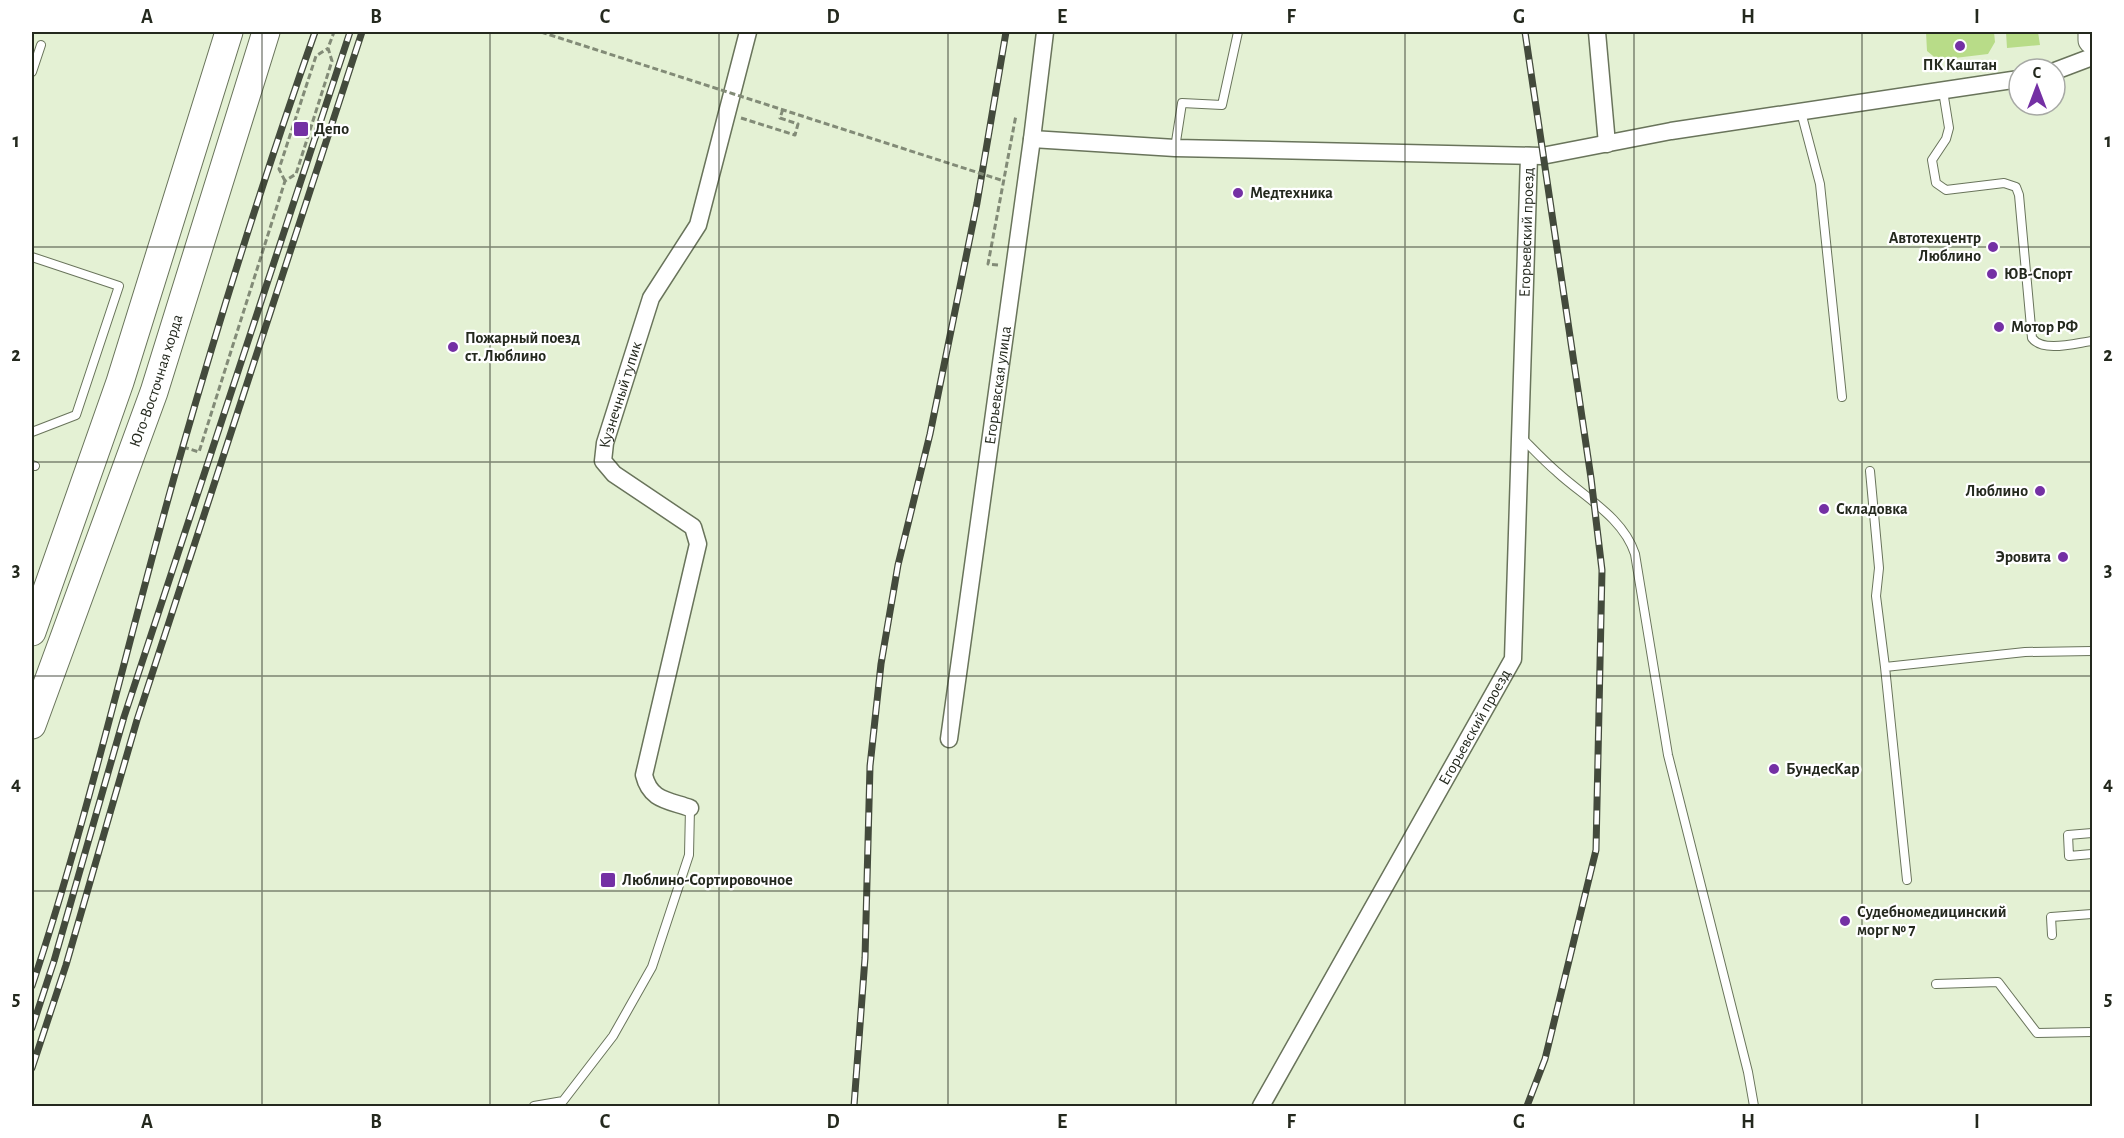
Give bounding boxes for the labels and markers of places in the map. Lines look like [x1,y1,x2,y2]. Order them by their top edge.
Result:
marker: ПК Каштан [1953,39,1967,53]
place label: ПК Каштан [1923,57,1997,73]
marker: Депо [292,120,310,138]
place label: Депо [314,121,349,137]
place label: Медтехника [1250,185,1333,201]
marker: Медтехника [1231,186,1245,200]
place label: Автотехцентр Люблино [1889,230,1981,264]
marker: Автотехцентр Люблино [1986,240,2000,254]
place label: ЮВ-Спорт [2004,266,2073,282]
marker: ЮВ-Спорт [1985,267,1999,281]
place label: Мотор РФ [2011,319,2078,335]
marker: Мотор РФ [1992,320,2006,334]
place label: Пожарный поезд ст. Люблино [465,330,580,364]
marker: Пожарный поезд ст. Люблино [446,340,460,354]
place label: Люблино [1966,483,2028,499]
marker: Люблино [2033,484,2047,498]
place label: Складовка [1836,501,1908,517]
marker: Складовка [1817,502,1831,516]
place label: Эровита [1995,549,2051,565]
marker: Эровита [2056,550,2070,564]
place label: БундесКар [1786,761,1860,778]
marker: БундесКар [1767,762,1781,776]
marker: Люблино-Сортировочное [599,871,617,889]
place label: Люблино-Сортировочное [622,872,793,888]
place label: Судебномедицинский морг № 7 [1857,904,2006,938]
marker: Судебномедицинский морг № 7 [1838,914,1852,928]

